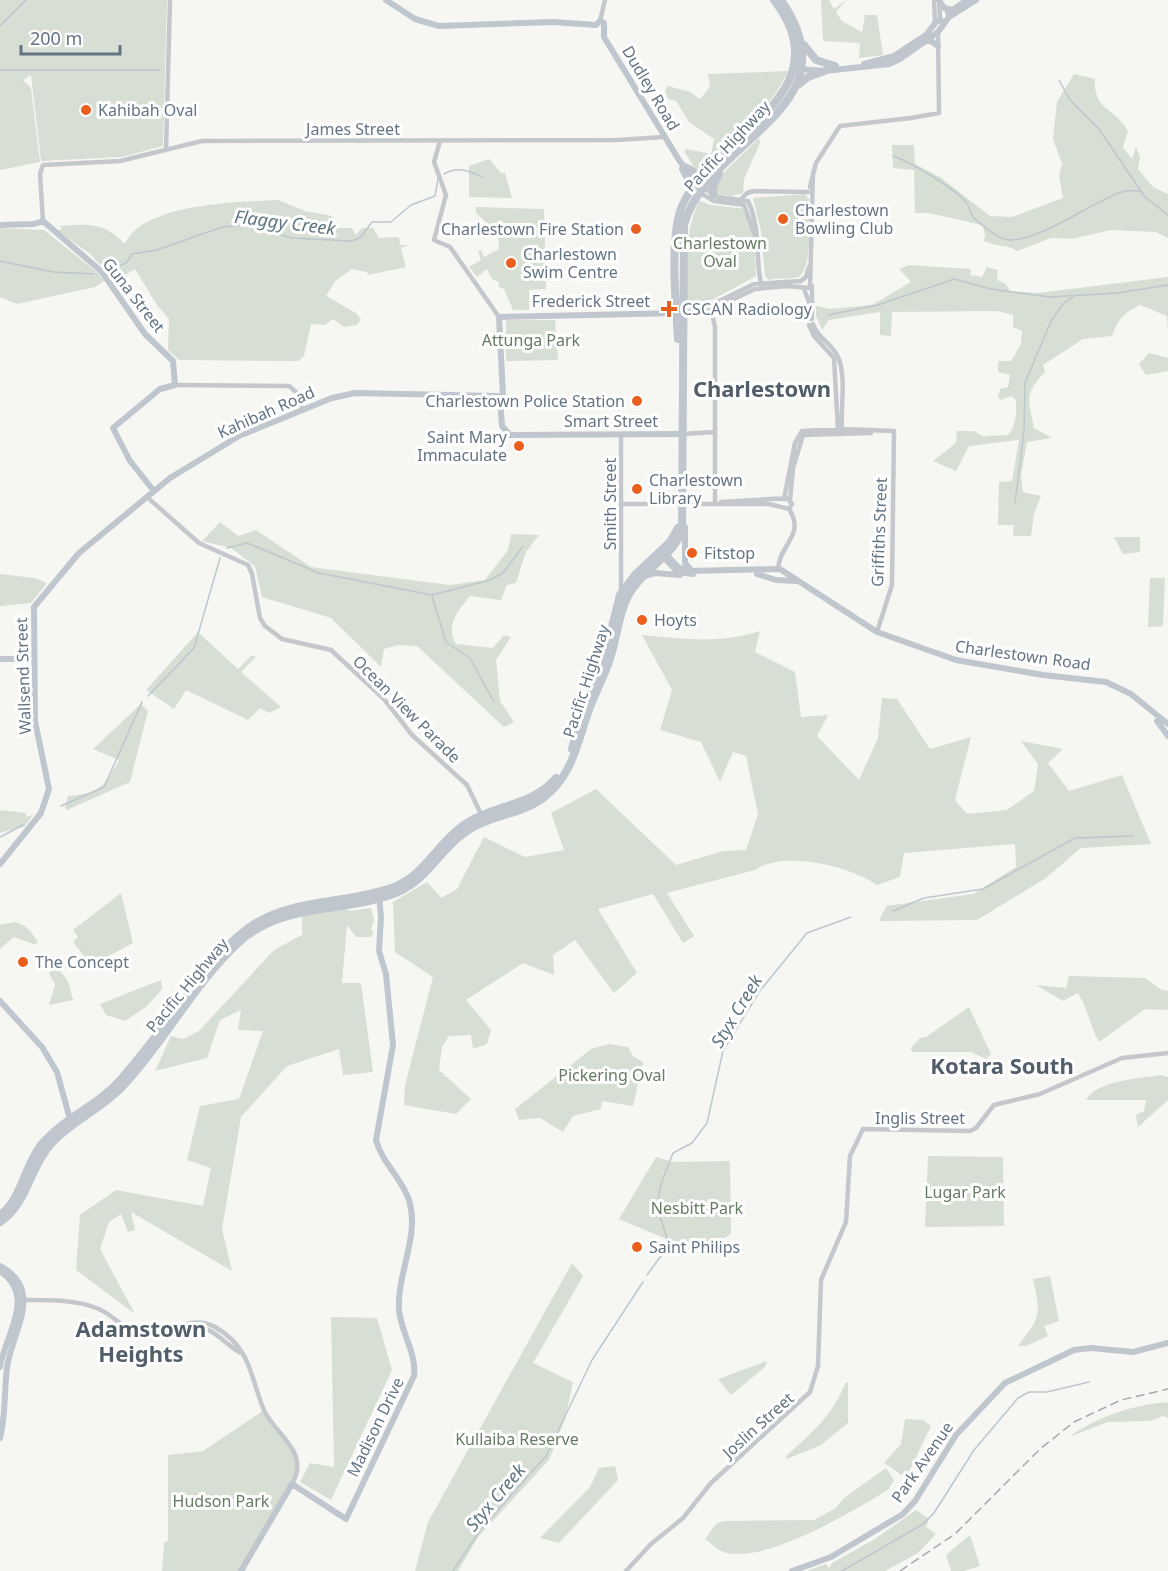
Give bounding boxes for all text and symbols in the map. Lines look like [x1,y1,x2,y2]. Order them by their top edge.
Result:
scale bar [21,18,120,56]
text: 200 m [30,26,82,50]
street label: Dudley Road [617,42,685,134]
street label: Pacific Highway [679,95,776,196]
place label: Kahibah Oval [98,99,198,121]
marker: Kahibah Oval [79,103,93,117]
street label: James Street [304,118,400,140]
place label: Charlestown Bowling Club [795,199,893,239]
water label: Flaggy Creek [233,204,338,240]
marker: Charlestown Bowling Club [776,212,790,226]
place label: Charlestown Fire Station [441,218,624,240]
marker: Charlestown Fire Station [629,222,643,236]
park label: Charlestown Oval [673,232,767,272]
place label: Charlestown Swim Centre [523,243,618,283]
street label: Guna Street [98,253,170,337]
marker: Charlestown Swim Centre [504,256,518,270]
street label: Frederick Street [532,290,650,312]
place label: CSCAN Radiology [682,298,813,320]
marker: CSCAN Radiology [660,300,678,318]
park label: Attunga Park [482,329,581,351]
district label: Charlestown [693,373,831,403]
street label: Kahibah Road [214,381,318,443]
place label: Charlestown Police Station [425,390,625,412]
marker: Charlestown Police Station [630,394,644,408]
street label: Smart Street [564,410,658,432]
place label: Saint Mary Immaculate [417,426,508,466]
marker: Saint Mary Immaculate [512,439,526,453]
street label: Smith Street [599,458,621,550]
place label: Charlestown Library [649,469,743,509]
street label: Griffiths Street [866,477,892,587]
marker: Charlestown Library [630,482,644,496]
place label: Fitstop [704,542,755,564]
marker: Fitstop [685,546,699,560]
place label: Hoyts [654,609,697,631]
marker: Hoyts [635,613,649,627]
street label: Wallsend Street [10,617,36,735]
street label: Pacific Highway [557,621,615,740]
street label: Charlestown Road [954,635,1092,675]
street label: Ocean View Parade [348,650,466,768]
street label: Pacific Highway [141,932,234,1037]
place label: The Concept [35,951,129,973]
marker: The Concept [16,955,30,969]
water label: Styx Creek [705,969,768,1052]
district label: Kotara South [930,1050,1074,1080]
park label: Pickering Oval [558,1064,666,1086]
street label: Inglis Street [875,1107,965,1129]
park label: Lugar Park [924,1181,1006,1203]
park label: Nesbitt Park [651,1197,744,1219]
place label: Saint Philips [649,1236,740,1258]
marker: Saint Philips [630,1240,644,1254]
district label: Adamstown Heights [76,1313,206,1368]
street label: Madison Drive [341,1373,409,1481]
street label: Joslin Street [716,1387,798,1464]
street label: Park Avenue [886,1417,958,1507]
park label: Kullaiba Reserve [455,1428,579,1450]
water label: Styx Creek [460,1457,531,1536]
park label: Hudson Park [173,1490,270,1512]

